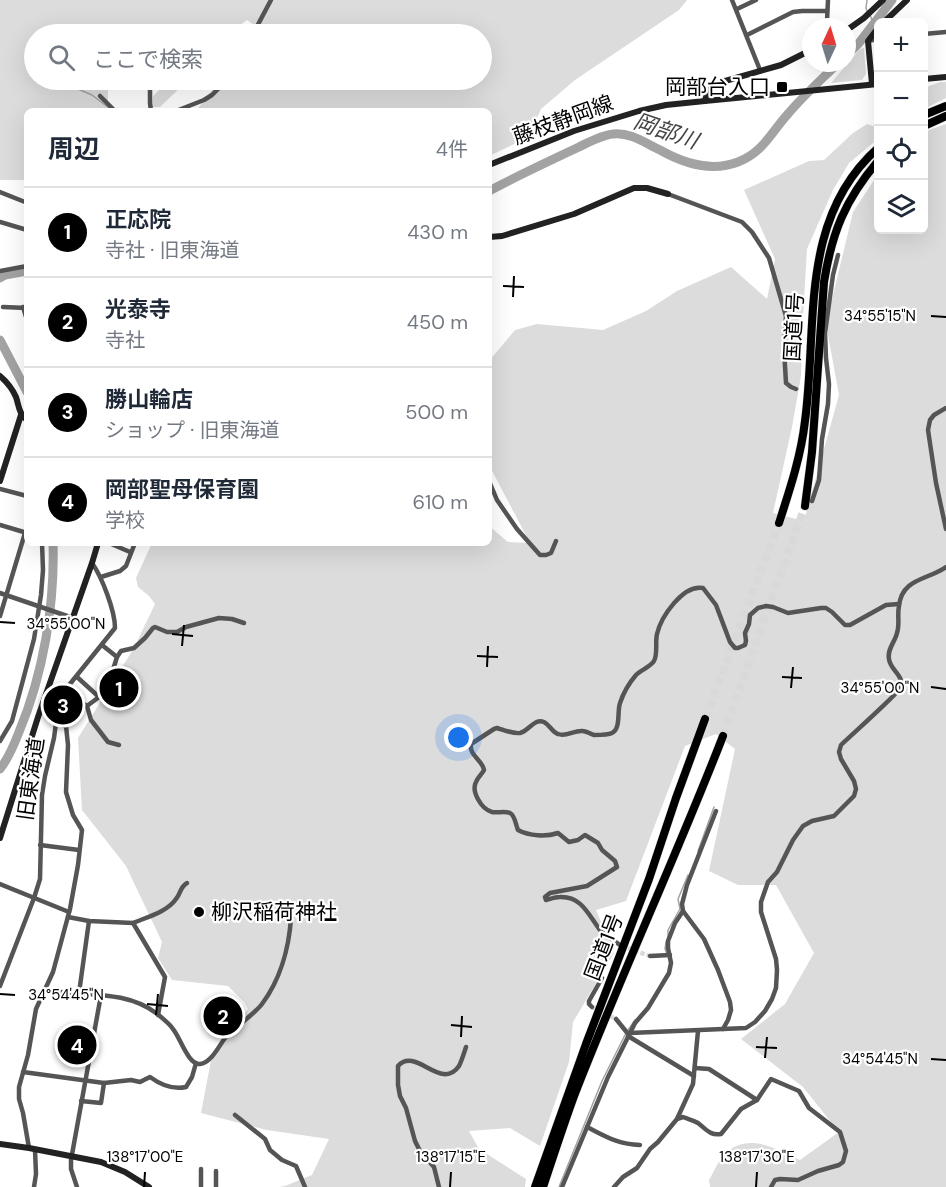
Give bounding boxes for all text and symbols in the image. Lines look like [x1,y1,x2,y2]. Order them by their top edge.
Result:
north arrow [802,18,856,72]
map controls [874,18,928,234]
button: + [874,18,928,72]
search box [24,24,492,90]
icon: search [45,41,78,74]
text: ここで検索 [93,45,203,74]
button: − [874,72,928,126]
place label: 岡部台入口 [665,73,770,101]
marker: 岡部台入口 [775,80,789,94]
street label: 藤枝静岡線 [509,89,617,151]
water label: 岡部川 [630,107,704,156]
button: locate [874,126,928,180]
text: 周辺 [48,132,100,166]
text: 4件 [436,136,468,162]
button: layers [874,180,928,234]
text: 正応院 [105,205,171,234]
text: 1 [64,219,71,245]
text: 430 m [407,219,468,245]
text: 寺社 · 旧東海道 [105,237,240,263]
street label: 国道1号 [778,292,810,362]
text: 光泰寺 [105,295,171,324]
text: 34°55'15"N [844,306,916,326]
text: 2 [62,309,73,335]
text: 450 m [407,309,468,335]
text: 寺社 [105,327,145,353]
text: 勝山輪店 [105,385,193,414]
text: 3 [61,399,74,425]
text: 500 m [405,399,468,425]
text: ショップ · 旧東海道 [105,417,280,443]
text: 岡部聖母保育園 [105,475,259,504]
text: 4 [61,489,74,515]
text: 610 m [412,489,468,515]
text: 学校 [105,507,145,533]
text: 34°55'00"N [27,614,105,634]
pin: 1 [100,666,138,710]
text: 34°55'00"N [841,678,919,698]
pin: 3 [44,682,82,728]
your location [444,723,473,752]
street label: 旧東海道 [11,735,51,823]
place label: 柳沢稲荷神社 [211,898,337,926]
marker: 柳沢稲荷神社 [192,905,206,919]
street label: 国道1号 [578,910,630,984]
text: 34°54'45"N [28,985,104,1005]
pin: 2 [204,994,242,1038]
pin: 4 [58,1022,97,1068]
text: 34°54'45"N [842,1049,918,1069]
text: 138°17'00"E [107,1147,183,1167]
text: 138°17'15"E [416,1147,486,1167]
text: 138°17'30"E [719,1147,795,1167]

